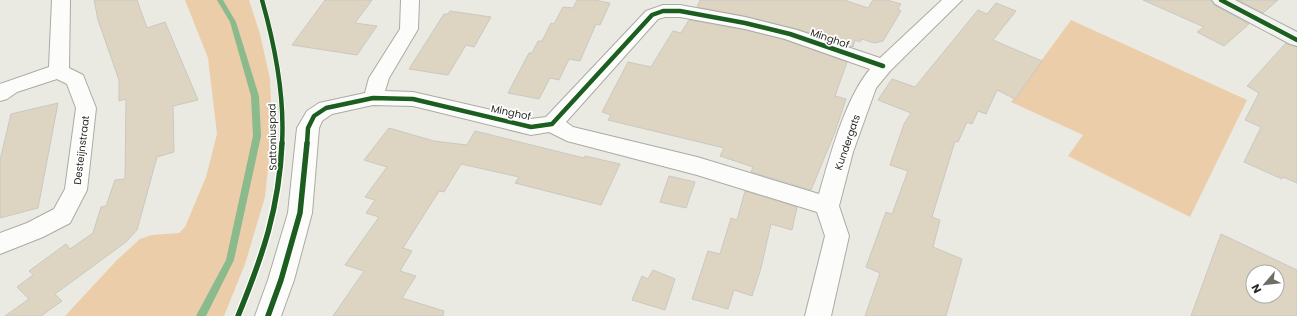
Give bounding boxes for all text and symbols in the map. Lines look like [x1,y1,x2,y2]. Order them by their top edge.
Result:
street label: Minghof [808,25,851,52]
street label: Minghof [490,101,532,124]
street label: Sattoniuspad [264,103,281,171]
street label: Kundergats [831,112,864,172]
street label: Desteijnstraat [70,114,93,185]
north arrow [1245,264,1285,304]
text: N [1247,281,1265,296]

